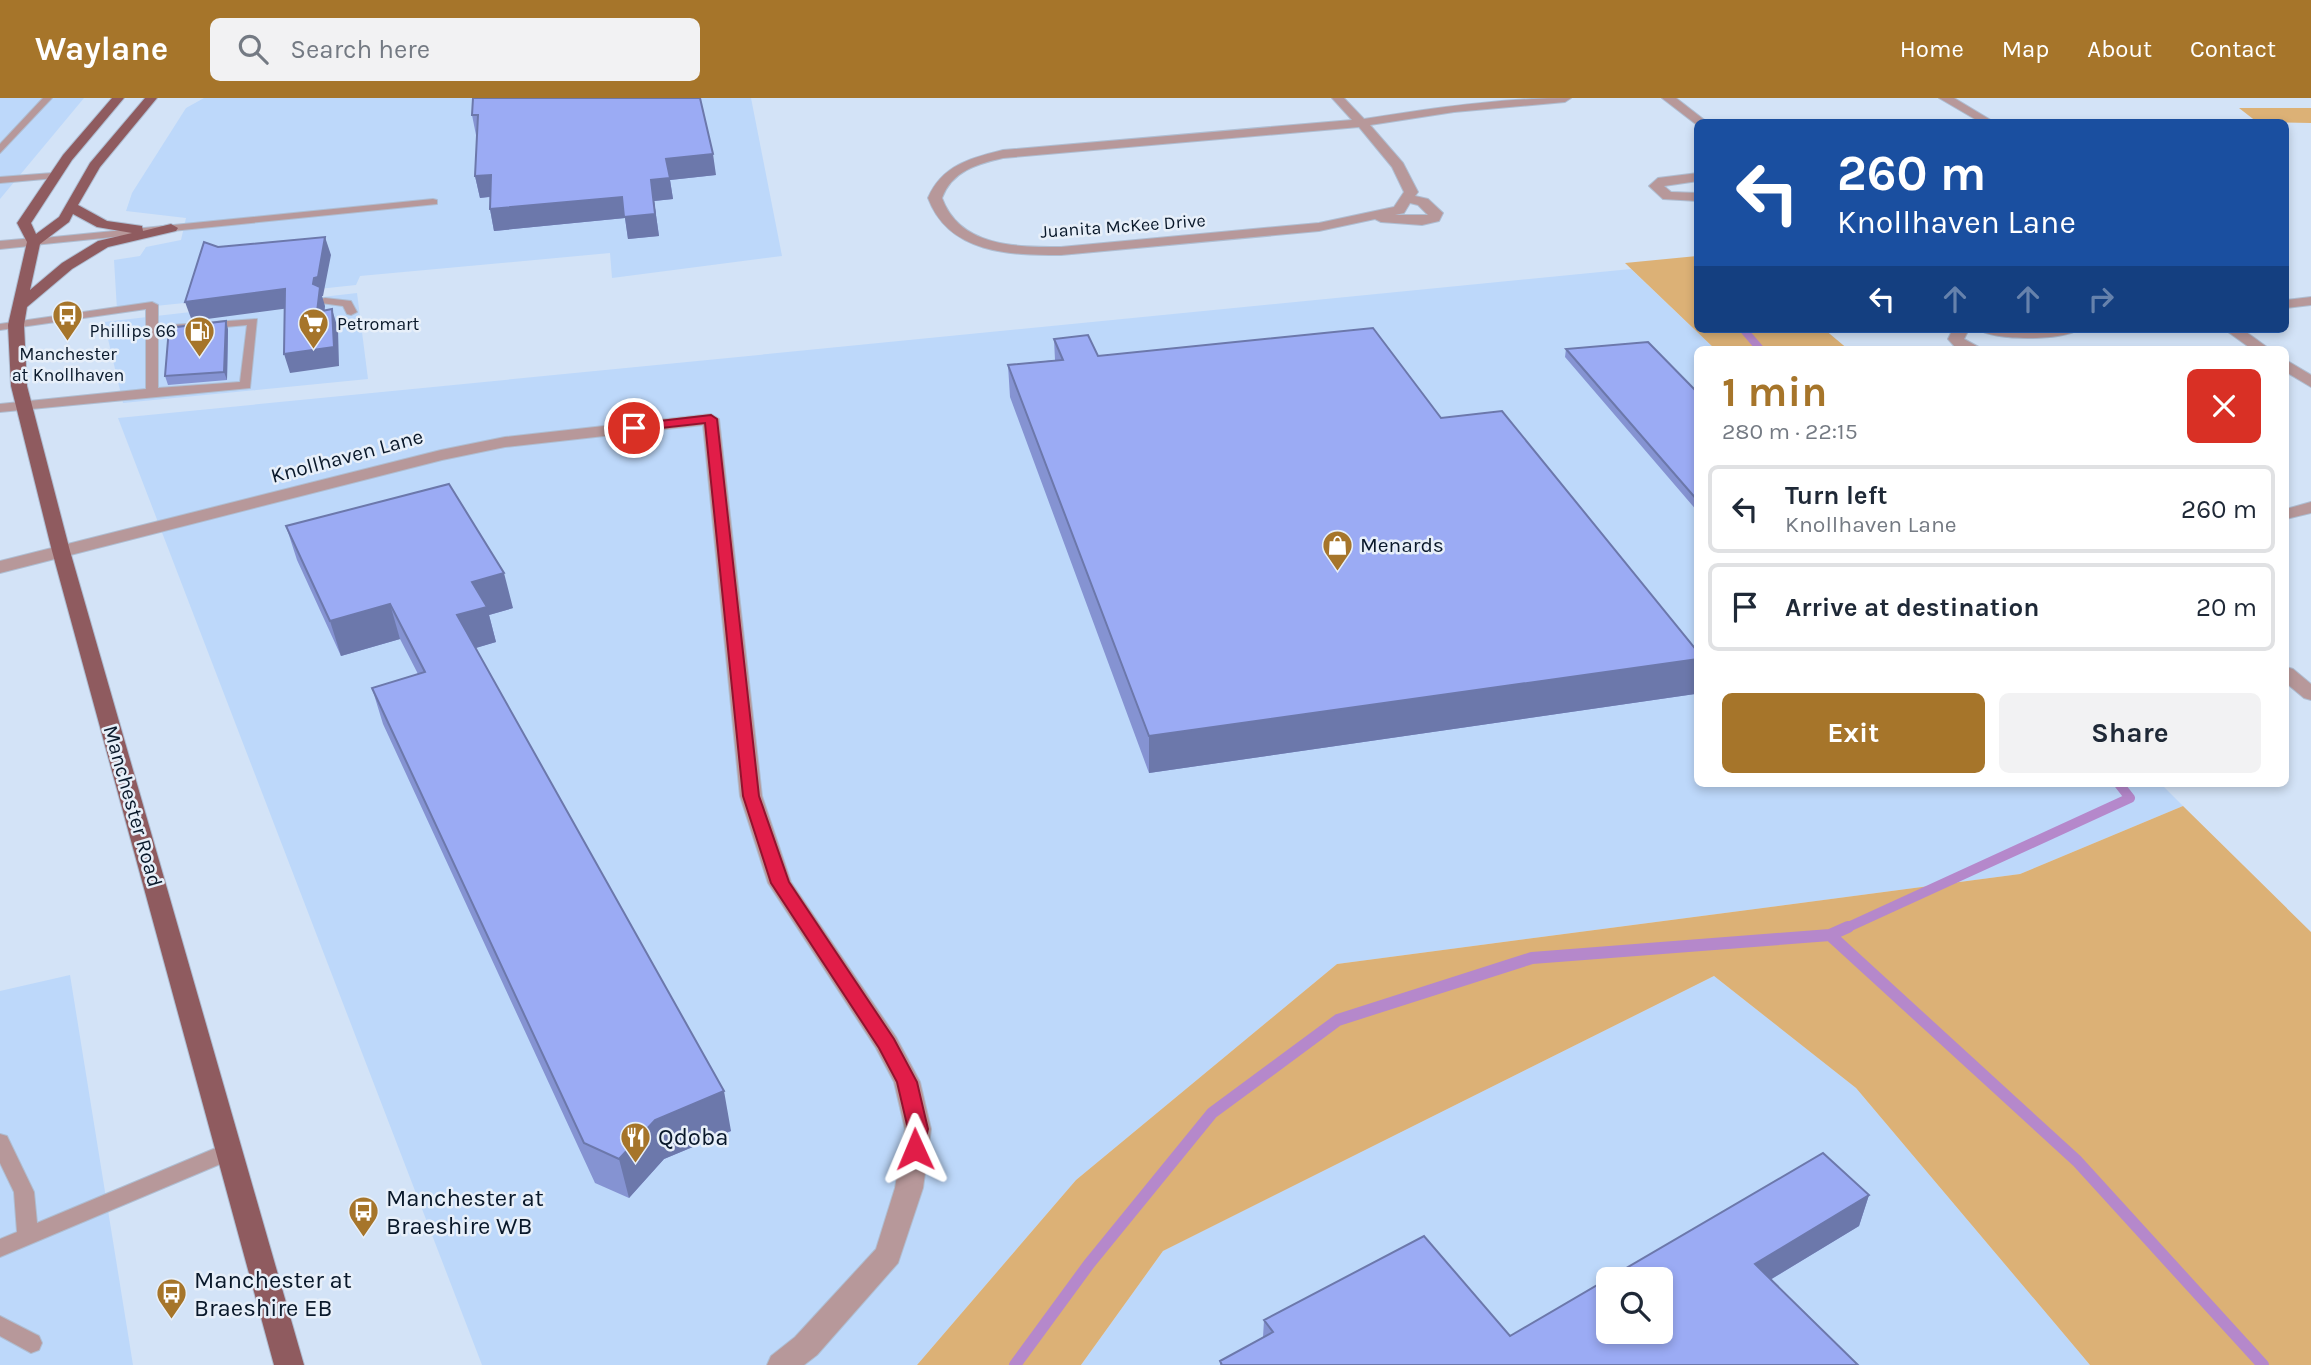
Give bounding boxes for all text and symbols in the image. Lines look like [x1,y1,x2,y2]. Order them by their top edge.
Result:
search box [210,18,700,81]
text: Waylane [35,30,168,68]
icon: search [234,30,272,68]
text: Search here [290,34,430,65]
text: Home [1900,35,1964,63]
text: Map [2002,35,2049,63]
text: About [2087,35,2152,63]
text: Contact [2190,35,2276,63]
text: 260 m [1837,145,1986,202]
icon: left [1722,147,1813,238]
text: Knollhaven Lane [1837,204,2076,241]
street label: Juanita McKee Drive [1040,209,1206,243]
icon: left [1863,280,1901,318]
icon: ahead [1936,280,1974,318]
icon: ahead [2009,280,2047,318]
icon: right [2082,280,2120,318]
bus stop icon: Manchester at Knollhaven [51,299,85,343]
supermarket icon: Petromart [297,307,331,351]
place label: Petromart [337,313,420,335]
fuel station icon: Phillips 66 [182,314,216,358]
place label: Phillips 66 [90,320,176,342]
place label: Manchester at Knollhaven [12,343,124,386]
text: 1 min [1722,367,1827,417]
button: close [2187,369,2261,443]
pin [604,398,664,458]
icon: arrive [615,409,653,447]
text: 280 m · 22:15 [1722,418,1858,445]
street label: Knollhaven Lane [268,424,426,488]
text: Turn left [1785,480,1887,511]
icon: left [1726,490,1764,528]
text: 260 m [2181,494,2257,525]
text: Knollhaven Lane [1785,511,1957,538]
shop icon: Menards [1320,528,1354,572]
place label: Menards [1360,533,1444,557]
icon: arrive [1726,588,1764,626]
text: Arrive at destination [1785,592,2039,623]
text: 20 m [2196,592,2257,623]
button: Exit [1722,693,1985,773]
button: Share [1999,693,2261,773]
street label: Manchester Road [98,722,168,890]
position arrow [878,1112,952,1186]
restaurant icon: Qdoba [618,1120,652,1164]
place label: Qdoba [658,1123,728,1151]
place label: Manchester at Braeshire WB [386,1184,544,1240]
bus stop icon: Manchester at Braeshire WB [346,1195,380,1239]
place label: Manchester at Braeshire EB [194,1266,352,1322]
map controls [1596,1267,1673,1344]
button: search [1596,1267,1673,1344]
bus stop icon: Manchester at Braeshire EB [154,1277,188,1321]

